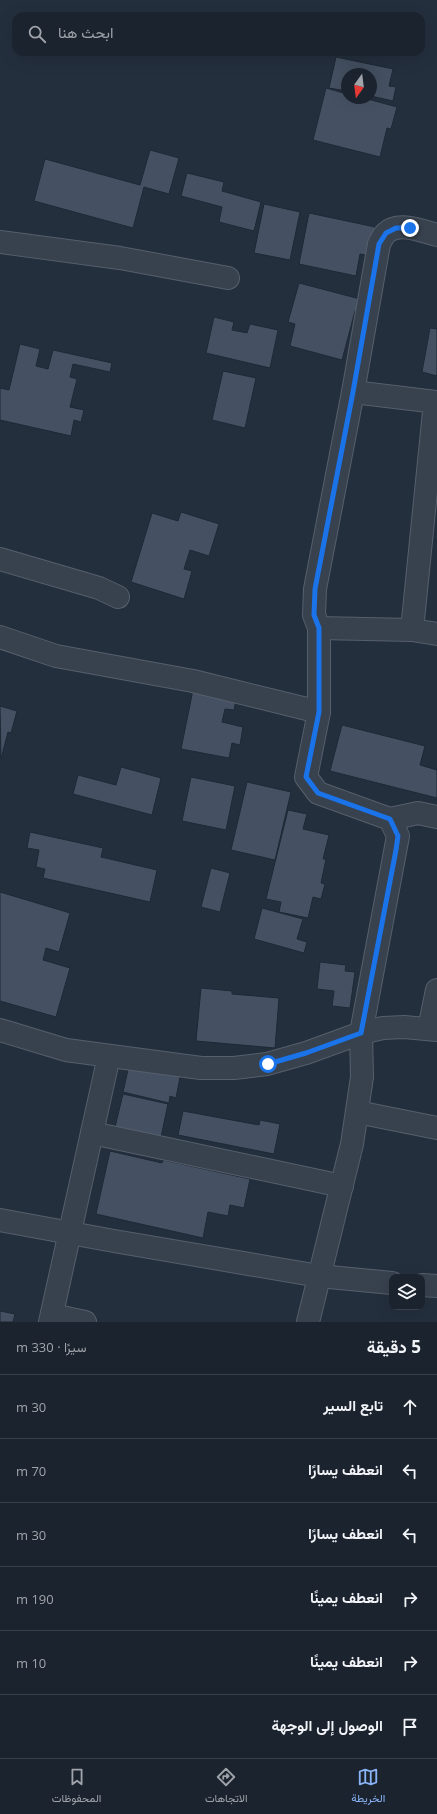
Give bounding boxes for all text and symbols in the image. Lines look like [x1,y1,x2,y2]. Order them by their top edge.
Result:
search box [12,12,425,56]
text: ابحث هنا [58,22,113,42]
icon: search [26,23,48,45]
north arrow [341,68,377,104]
route end [401,219,419,237]
route start [259,1055,277,1073]
map controls [389,1274,425,1310]
button: layers [389,1274,425,1310]
text: 5 دقيقة [367,1335,421,1358]
text: سيرًا · 330 m [16,1338,86,1356]
text: تابع السير [323,1395,383,1415]
icon: ahead [399,1396,421,1418]
text: 30 m [16,1398,46,1416]
text: انعطف يسارًا [308,1459,383,1479]
icon: left [399,1460,421,1482]
text: 70 m [16,1462,46,1480]
text: انعطف يسارًا [308,1523,383,1543]
icon: left [399,1524,421,1546]
text: 30 m [16,1526,46,1544]
text: انعطف يمينًا [310,1587,383,1607]
icon: right [399,1588,421,1610]
text: 190 m [16,1590,54,1608]
text: انعطف يمينًا [310,1651,383,1671]
icon: right [399,1652,421,1674]
text: 10 m [16,1654,46,1672]
text: الوصول إلى الوجهة [272,1715,383,1735]
icon: arrive [399,1716,421,1738]
tab: المحفوظات [52,1766,101,1808]
tab: الاتجاهات [205,1766,248,1808]
tab: الخريطة [351,1766,385,1808]

